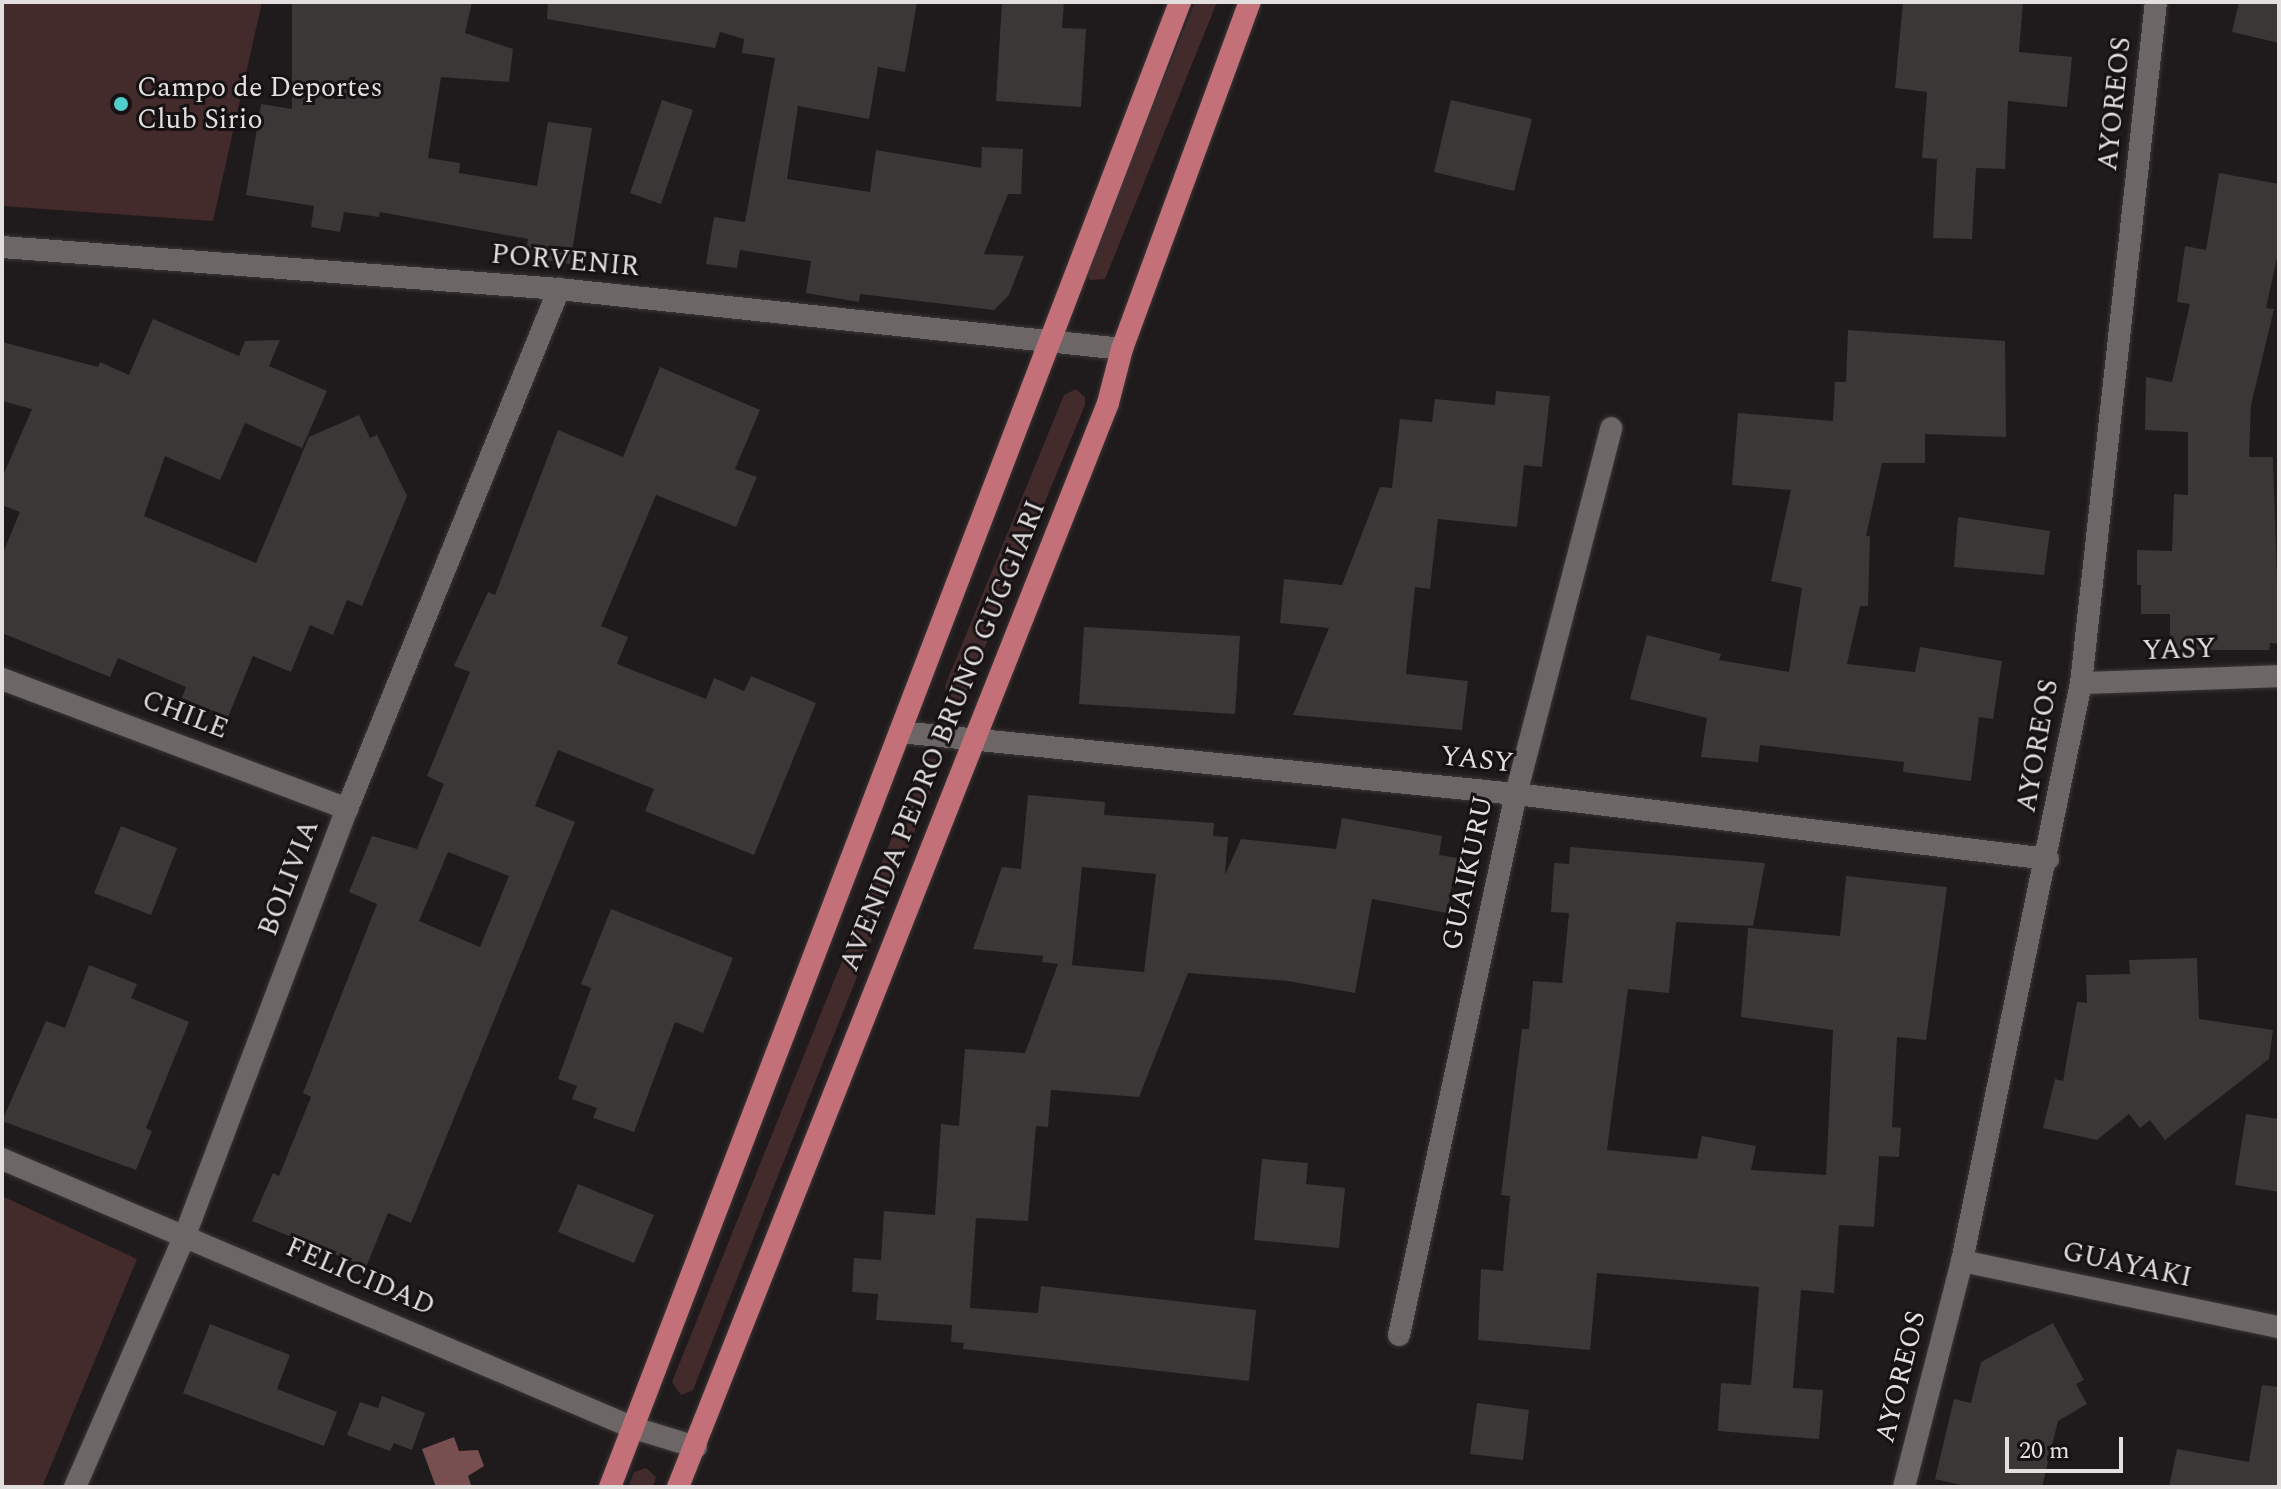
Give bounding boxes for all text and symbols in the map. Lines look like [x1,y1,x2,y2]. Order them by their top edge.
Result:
street label: AYOREOS [2091,35,2139,173]
place label: Campo de Deportes Club Sirio [137,71,383,137]
marker: Campo de Deportes Club Sirio [112,95,130,113]
street label: PORVENIR [490,238,640,284]
street label: AVENIDA PEDRO BRUNO GUGGIARI [833,496,1053,976]
street label: YASY [2142,632,2216,668]
street label: AYOREOS [2010,677,2066,815]
street label: CHILE [137,683,233,747]
street label: YASY [1439,739,1515,781]
street label: GUAIKURU [1435,793,1501,953]
street label: BOLIVIA [251,815,327,941]
street label: FELICIDAD [280,1231,440,1323]
street label: GUAYAKI [2059,1235,2195,1295]
street label: AYOREOS [1868,1308,1934,1446]
scale bar [2009,1421,2127,1471]
text: 20 m [2019,1433,2070,1469]

